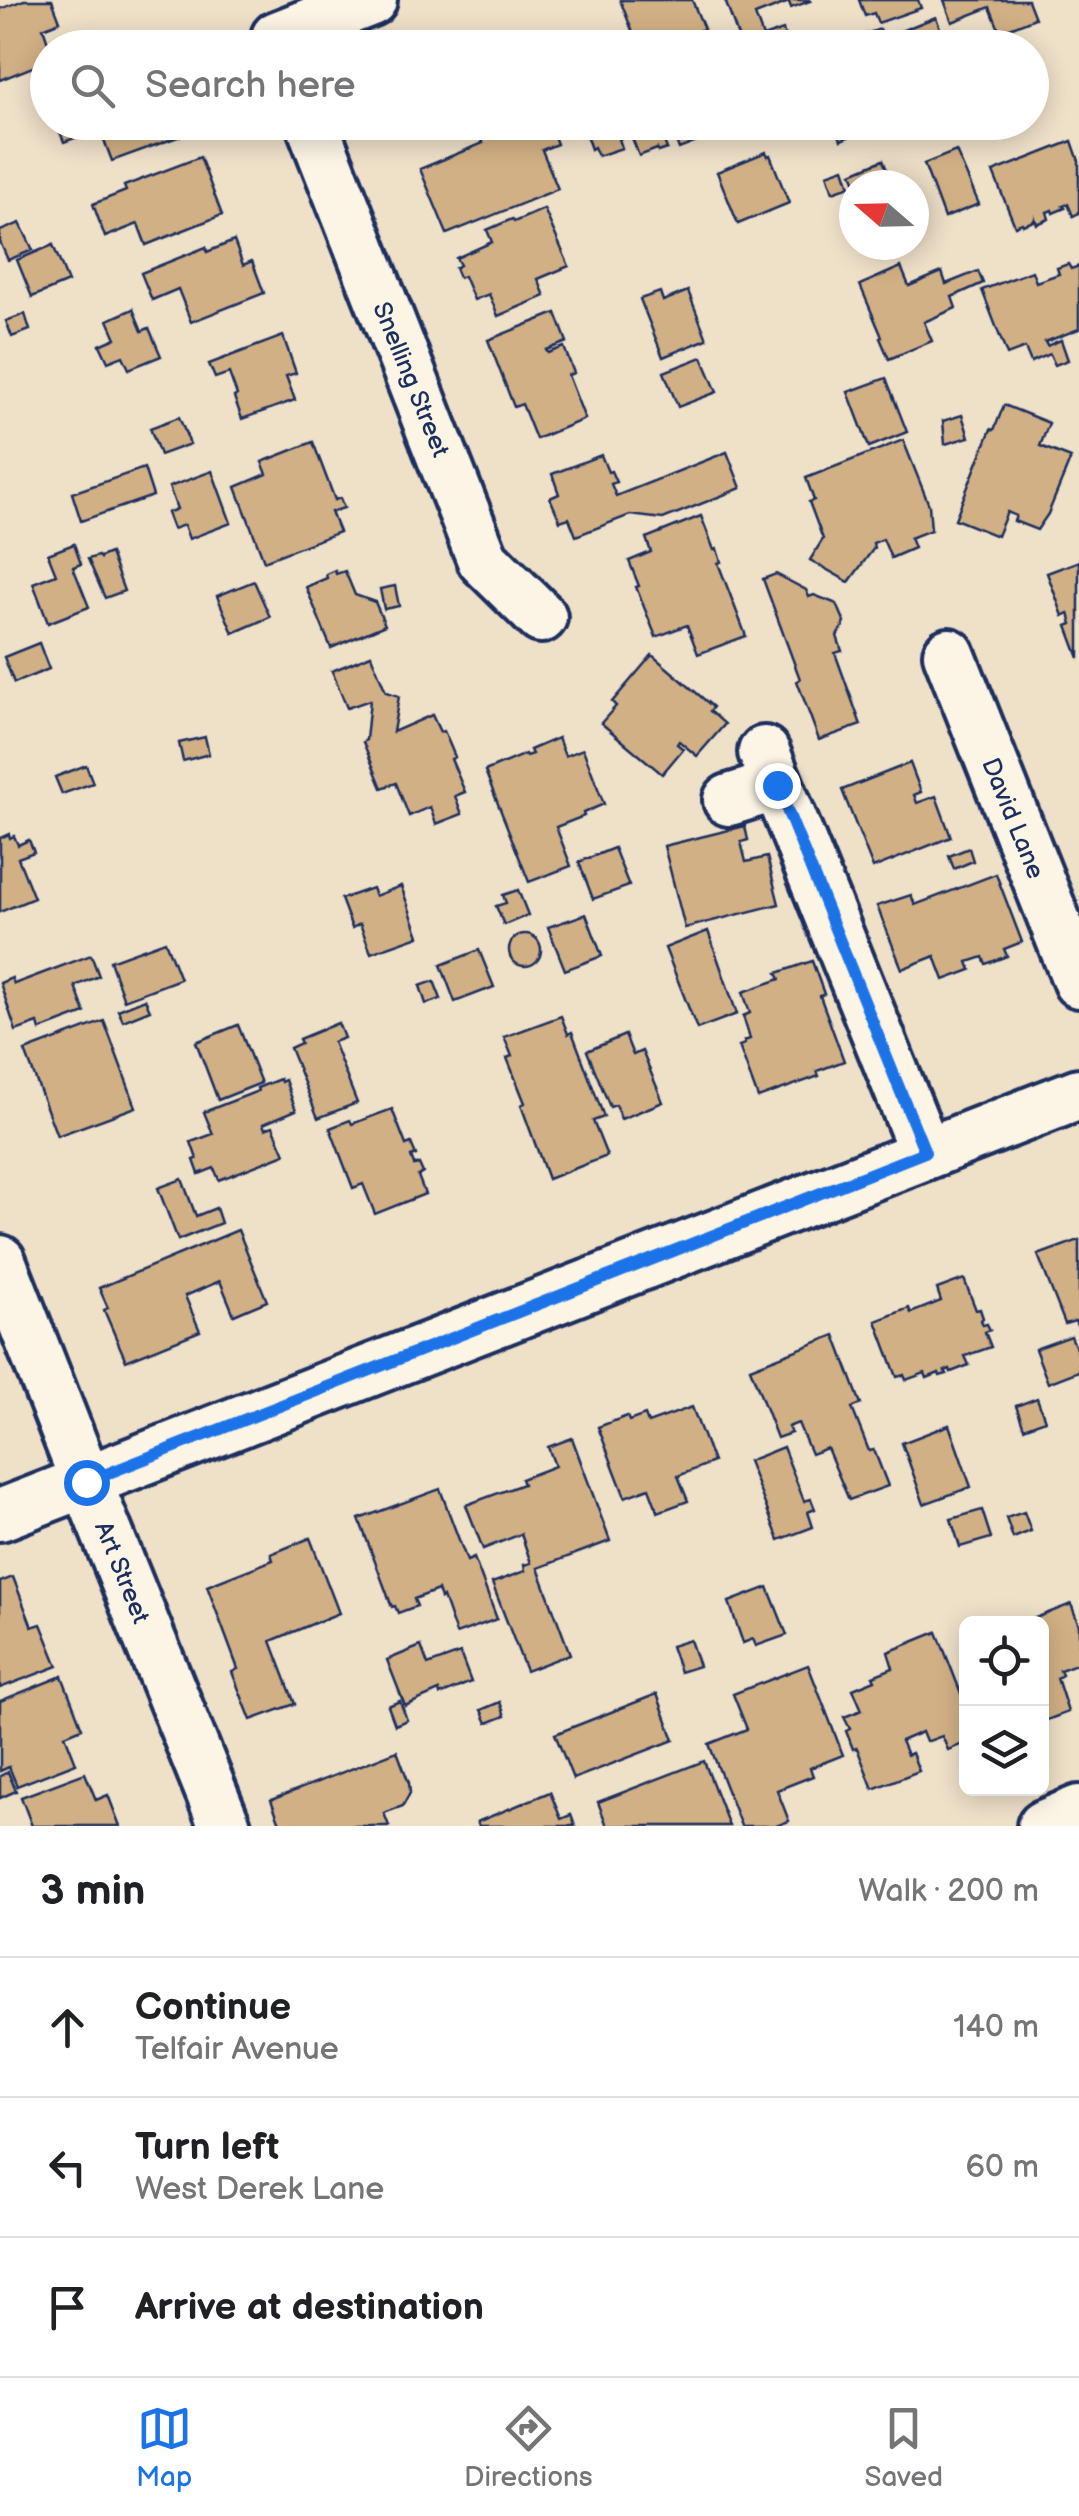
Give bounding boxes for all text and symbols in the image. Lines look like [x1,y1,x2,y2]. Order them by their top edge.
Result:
search box [30,30,1049,140]
icon: search [65,58,120,113]
text: Search here [145,63,356,108]
north arrow [839,170,929,260]
street label: Snelling Street [365,298,456,462]
street label: David Lane [974,754,1051,884]
route end [755,763,801,809]
route start [64,1460,110,1506]
street label: Art Street [87,1517,156,1628]
map controls [959,1616,1049,1796]
button: locate [959,1616,1049,1706]
button: layers [959,1706,1049,1796]
text: 3 min [40,1866,145,1917]
text: Walk · 200 m [858,1872,1039,1911]
text: Continue [135,1985,291,2030]
icon: ahead [40,2000,95,2055]
text: 140 m [953,2008,1039,2047]
text: Telfair Avenue [135,2030,339,2069]
text: Turn left [135,2125,279,2170]
icon: left [40,2140,95,2195]
text: 60 m [966,2148,1039,2187]
text: West Derek Lane [135,2170,384,2209]
icon: arrive [40,2280,95,2335]
text: Arrive at destination [135,2285,484,2330]
tab: Map [136,2401,192,2494]
tab: Directions [464,2401,593,2494]
tab: Saved [865,2401,943,2494]

